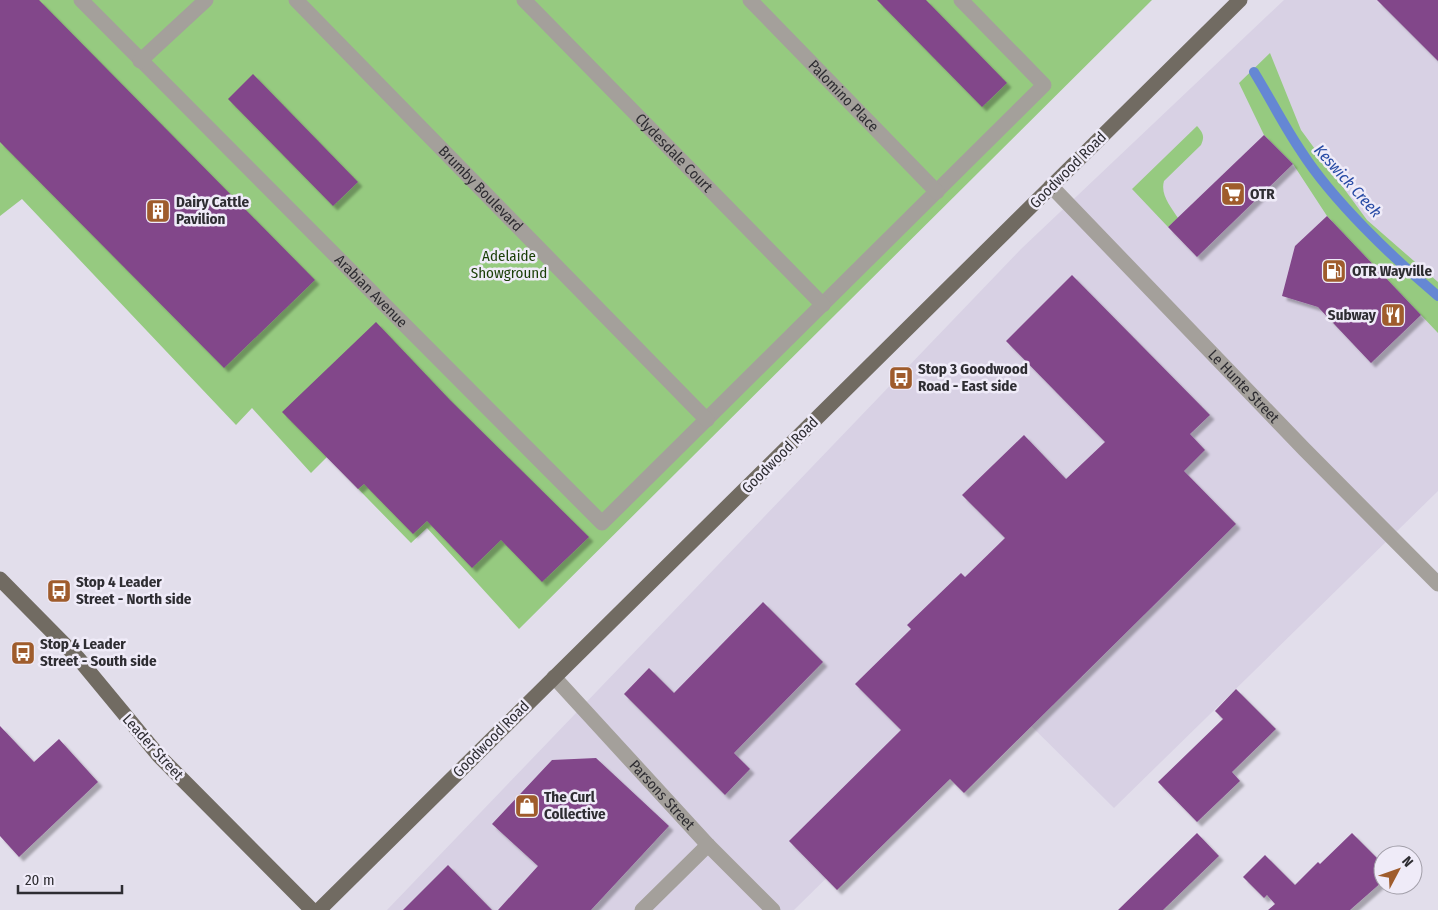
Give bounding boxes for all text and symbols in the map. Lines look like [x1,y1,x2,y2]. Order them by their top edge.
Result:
street label: Palomino Place [805,56,882,136]
street label: Clydesdale Court [631,110,716,196]
street label: Goodwood Road [1026,128,1110,212]
water label: Keswick Creek [1310,141,1386,221]
street label: Brumby Boulevard [435,142,527,235]
supermarket icon: OTR [1220,181,1246,207]
place label: OTR [1250,185,1275,203]
place label: Dairy Cattle Pavilion [176,193,249,228]
building icon: Dairy Cattle Pavilion [145,198,171,224]
park label: Adelaide Showground [471,247,547,282]
street label: Arabian Avenue [331,251,411,331]
fuel station icon: OTR Wayville [1321,258,1347,284]
place label: OTR Wayville [1352,262,1432,280]
restaurant icon: Subway [1380,302,1406,328]
place label: Subway [1328,306,1377,324]
street label: Le Hunte Street [1204,346,1283,427]
place label: Stop 3 Goodwood Road - East side [918,360,1028,395]
bus stop icon: Stop 3 Goodwood Road - East side [888,365,914,391]
street label: Goodwood Road [738,413,822,497]
place label: Stop 4 Leader Street - North side [76,573,192,608]
bus stop icon: Stop 4 Leader Street - North side [46,578,72,604]
place label: Stop 4 Leader Street - South side [40,635,157,670]
bus stop icon: Stop 4 Leader Street - South side [10,640,36,666]
street label: Goodwood Road [449,697,533,781]
street label: Leader Street [119,710,187,784]
street label: Parsons Street [626,756,699,834]
place label: The Curl Collective [544,788,606,823]
shop icon: The Curl Collective [514,793,540,819]
north arrow [1373,845,1423,895]
text: N [1398,853,1417,871]
scale bar [18,862,121,894]
text: 20 m [25,871,55,889]

